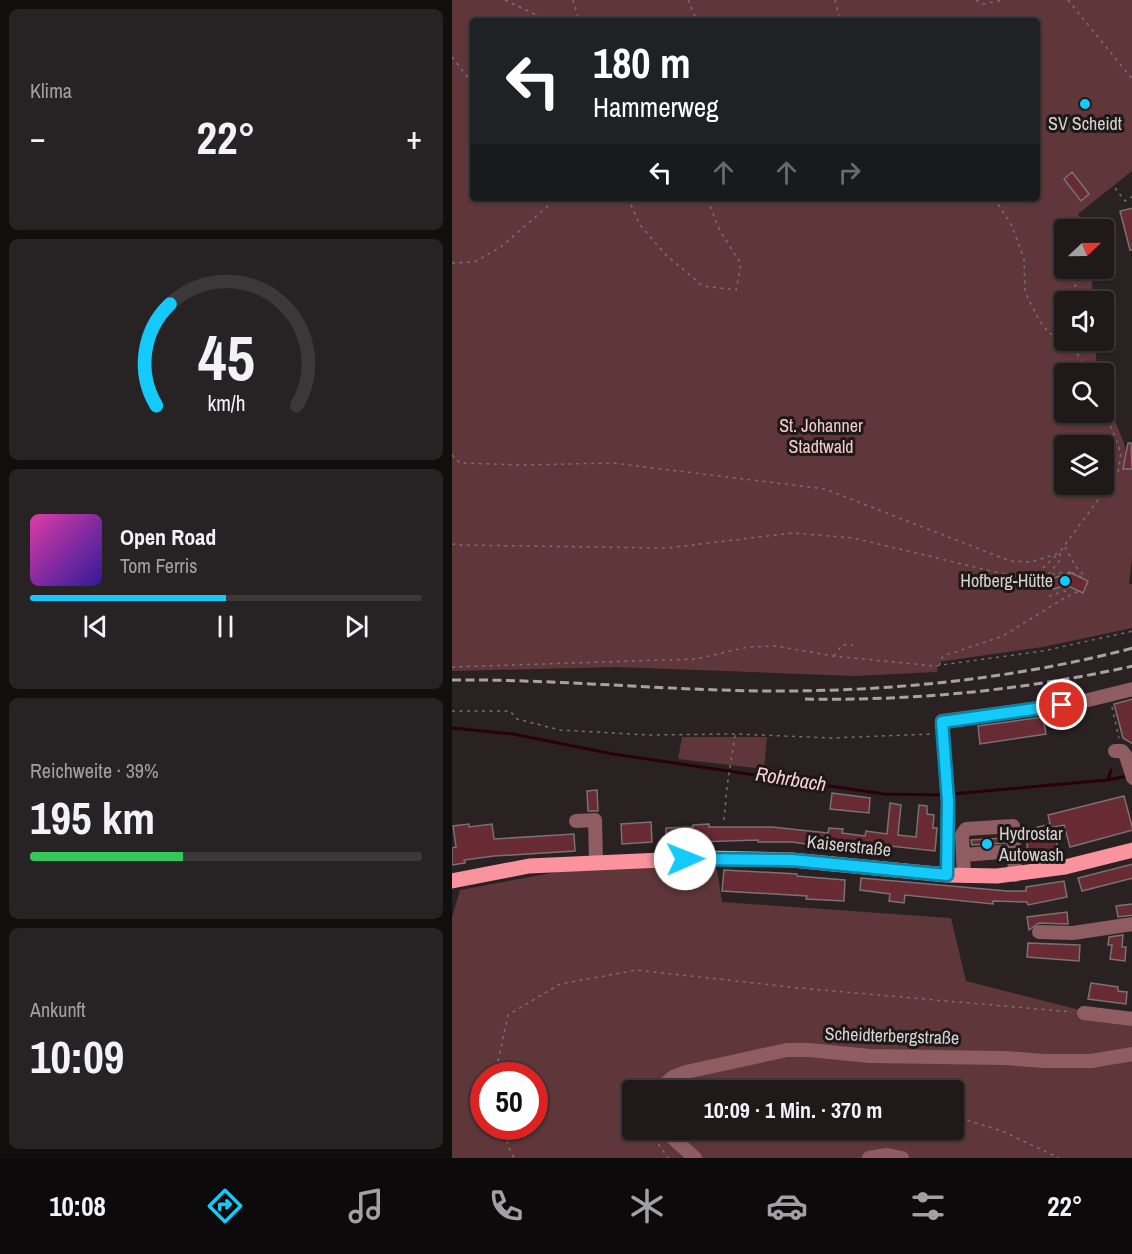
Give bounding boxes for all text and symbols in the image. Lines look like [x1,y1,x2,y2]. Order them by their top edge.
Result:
text: 180 m [593,35,691,91]
icon: left [494,42,572,120]
text: Klima [30,77,72,104]
text: Hammerweg [593,89,718,125]
marker: SV Scheidt [1078,97,1092,111]
text: 22° [196,107,256,168]
place label: SV Scheidt [1048,111,1122,136]
text: − [30,115,46,159]
text: + [406,115,422,159]
icon: left [644,156,677,189]
icon: ahead [707,156,740,189]
icon: ahead [770,156,803,189]
icon: right [833,156,866,189]
north arrow [1054,219,1114,279]
map controls [1054,219,1114,495]
button: sound [1054,291,1114,351]
text: 45 [198,315,254,399]
button: search [1054,363,1114,423]
text: km/h [207,390,245,419]
park label: St. Johanner Stadtwald [779,413,863,459]
button: layers [1054,435,1114,495]
text: Open Road [120,522,216,552]
text: Tom Ferris [120,552,198,579]
place label: Hofberg-Hütte [960,568,1053,593]
marker: Hofberg-Hütte [1058,574,1072,588]
icon: previous [79,610,112,643]
icon: pause [209,610,242,643]
icon: next [340,610,373,643]
pin [1036,679,1087,730]
icon: arrive [1045,688,1078,721]
text: Reichweite · 39% [30,757,159,784]
water label: Rohrbach [754,760,828,797]
text: 195 km [30,787,155,848]
place label: Hydrostar Autowash [998,821,1064,867]
position arrow [653,827,717,891]
street label: Kaiserstraße [806,829,892,862]
marker: Hydrostar Autowash [980,837,994,851]
text: Ankunft [30,996,86,1023]
street label: Scheidterbergstraße [824,1021,960,1050]
text: 10:09 [30,1026,124,1087]
speed limit sign: 50 [470,1062,548,1140]
text: 10:09 · 1 Min. · 370 m [704,1095,882,1125]
icon: directions [204,1185,246,1227]
icon: music [345,1185,387,1227]
icon: phone [485,1185,527,1227]
icon: climate [626,1185,668,1227]
icon: car [766,1185,808,1227]
icon: filters [907,1185,949,1227]
text: 10:08 [49,1188,106,1224]
text: 22° [1047,1188,1083,1224]

